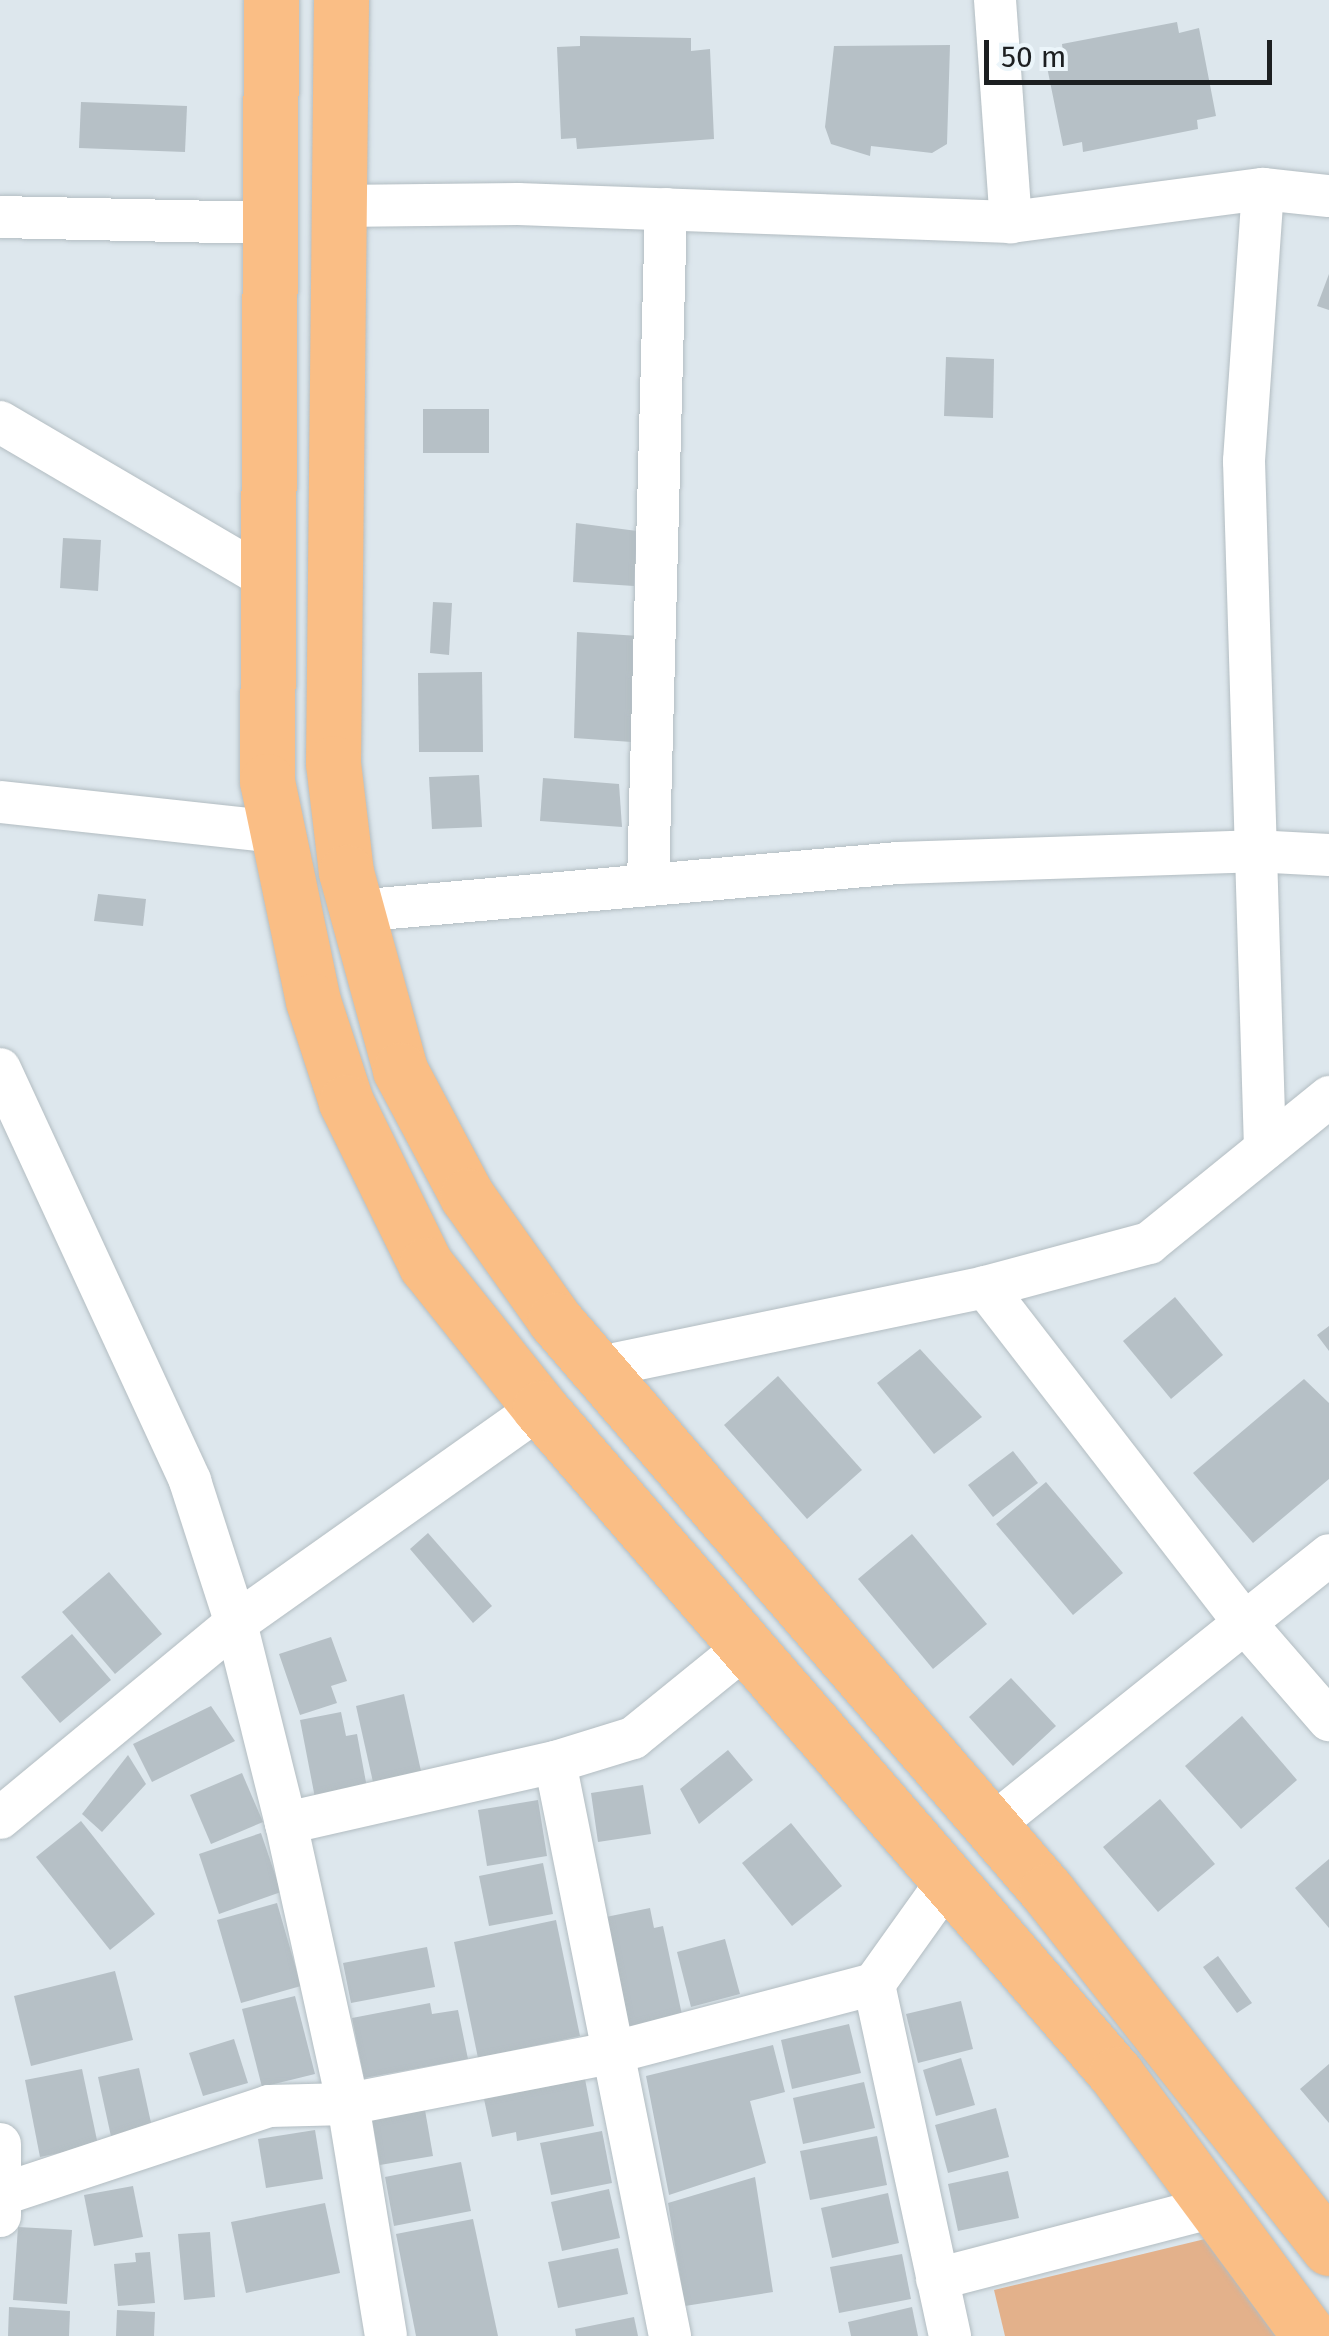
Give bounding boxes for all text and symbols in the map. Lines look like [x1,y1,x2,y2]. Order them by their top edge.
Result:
scale bar [989,20,1276,82]
text: 50 m [1001,39,1066,75]

